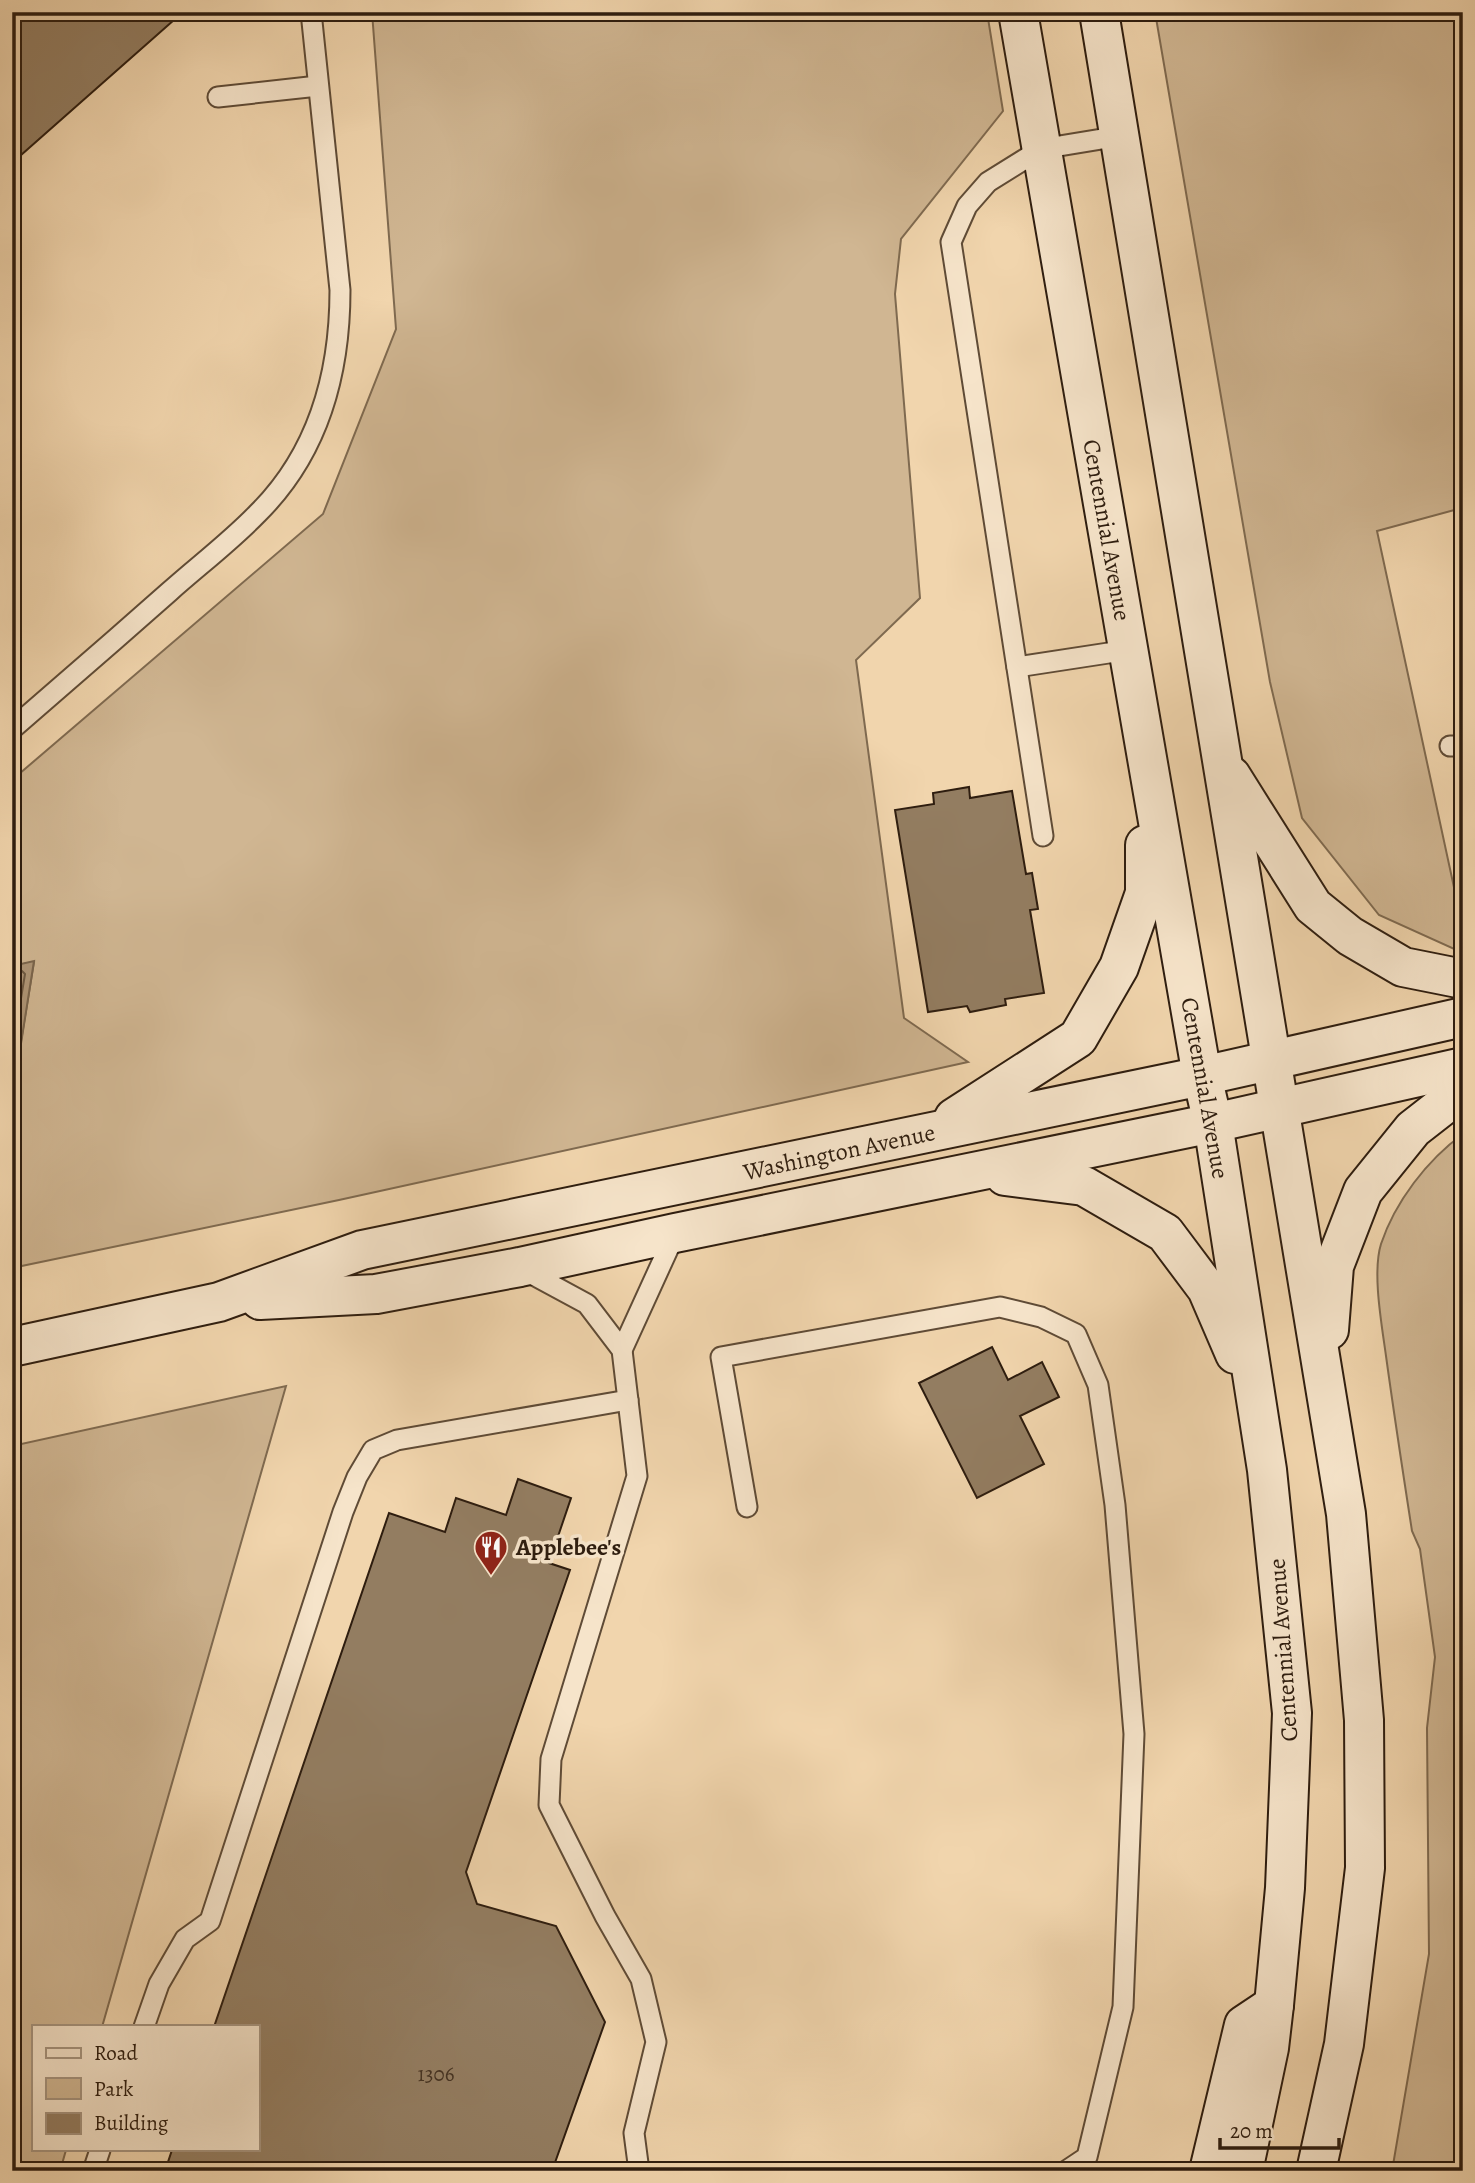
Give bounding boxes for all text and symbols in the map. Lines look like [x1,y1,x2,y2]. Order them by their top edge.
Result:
street label: Centennial Avenue [1075,437,1139,623]
street label: Centennial Avenue [1173,995,1237,1181]
street label: Washington Avenue [739,1116,938,1188]
restaurant icon: Applebee's [472,1528,510,1577]
place label: Applebee's [515,1531,621,1563]
street label: Centennial Avenue [1261,1557,1305,1743]
legend [32,2025,259,2152]
text: Road [94,2039,138,2067]
house number: 1306 [418,2060,455,2088]
text: Park [94,2075,134,2103]
scale bar [1220,2106,1338,2150]
text: Building [94,2109,169,2137]
text: 20 m [1230,2117,1273,2145]

